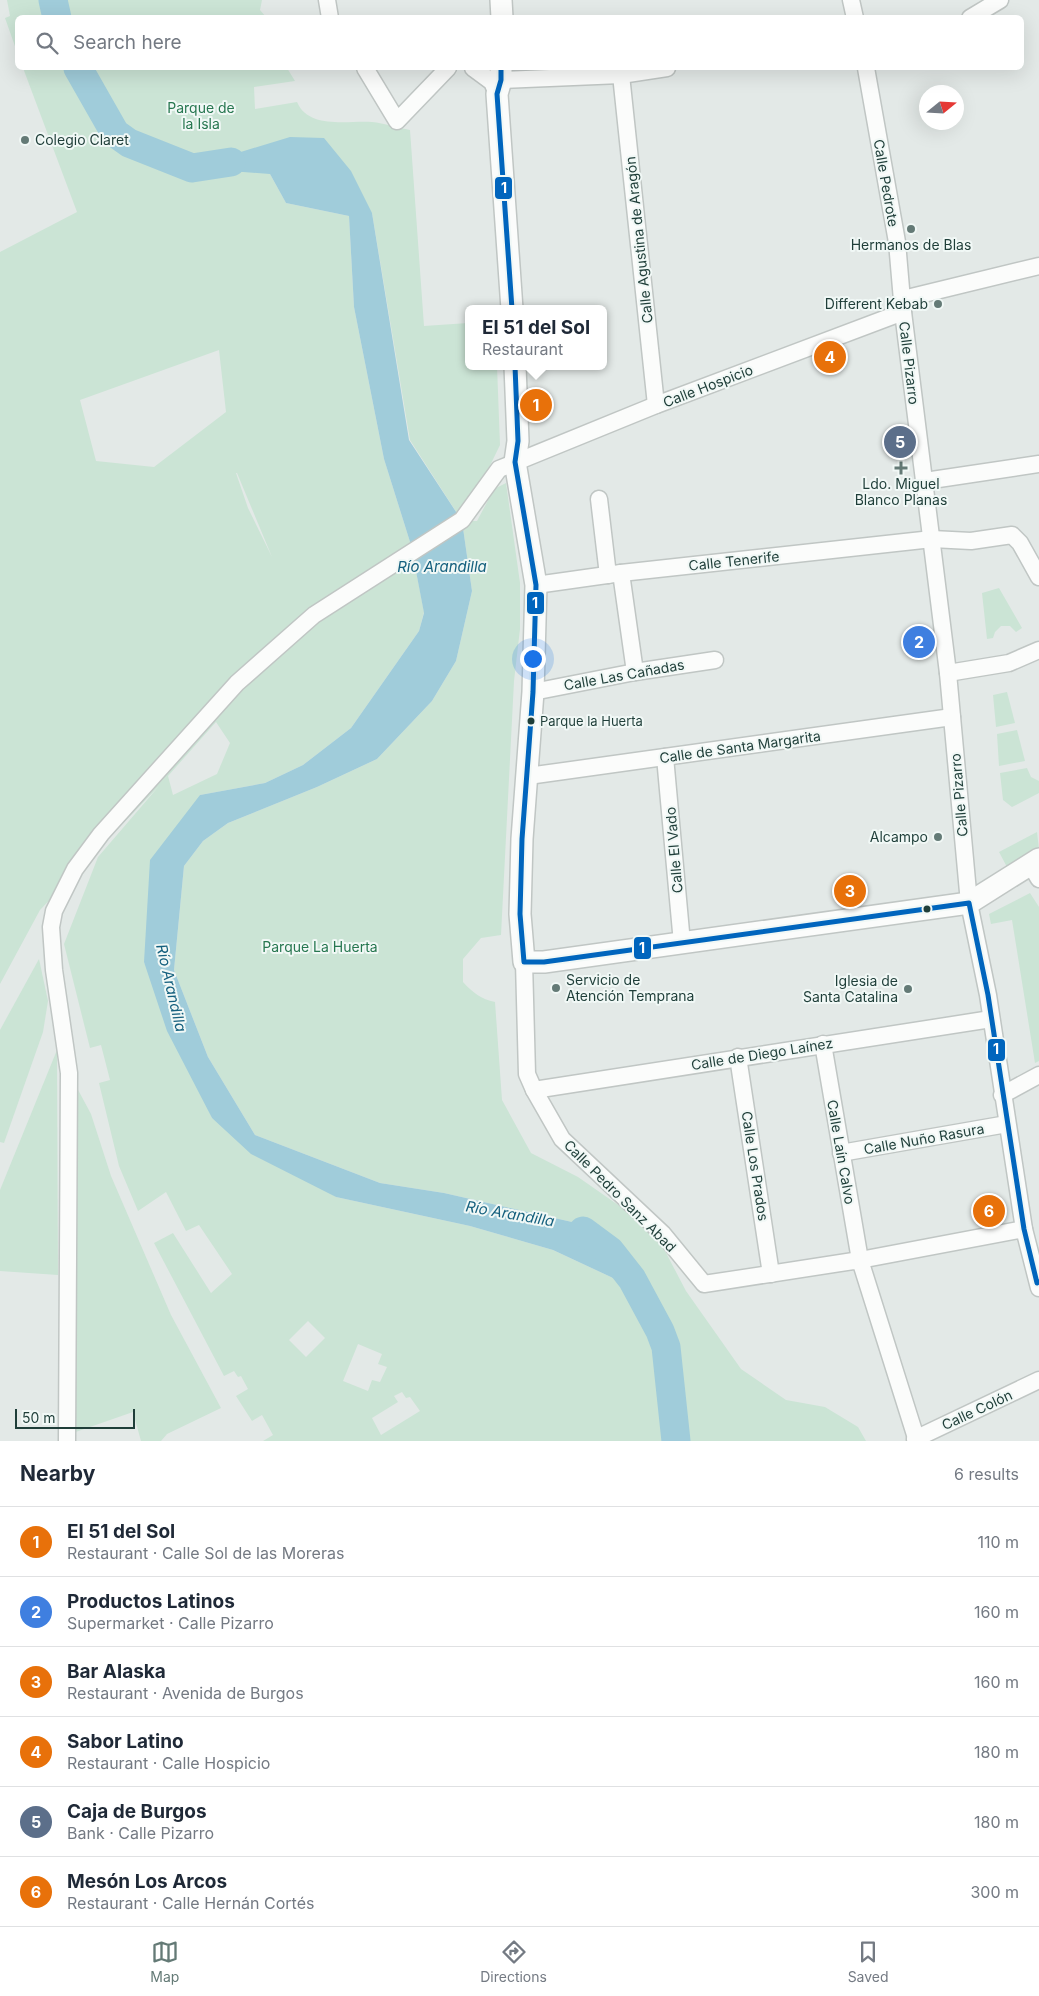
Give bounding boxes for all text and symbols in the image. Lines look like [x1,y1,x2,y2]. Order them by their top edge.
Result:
search box [15,15,1024,70]
icon: search [33,29,61,57]
text: Search here [73,31,182,54]
north arrow [919,85,964,130]
park label: Parque de la Isla [167,99,235,132]
place label: Colegio Claret [35,131,129,148]
marker: Colegio Claret [19,134,31,146]
street label: Calle Pedrote [870,138,903,228]
street label: Calle Agustina de Aragón [621,156,656,324]
line badge: 1 [494,176,513,200]
text: 1 [501,179,507,196]
marker: Hermanos de Blas [905,223,917,235]
place label: Hermanos de Blas [851,236,971,253]
place label: Different Kebab [825,295,928,312]
marker: Different Kebab [932,298,944,310]
popup [465,305,607,370]
text: El 51 del Sol [482,316,590,339]
street label: Calle Pizarro [896,320,923,406]
pin: 4 [814,338,846,376]
text: Restaurant [482,339,563,359]
street label: Calle Hospicio [660,361,755,410]
pin: 1 [520,386,552,424]
pin: 5 [884,423,916,461]
marker: Ldo. Miguel Blanco Planas [895,462,907,474]
place label: Ldo. Miguel Blanco Planas [855,475,947,508]
street label: Calle Tenerife [688,547,780,574]
water label: Río Arandilla [397,557,487,576]
line badge: 1 [526,591,545,615]
text: 1 [532,594,538,611]
pin: 2 [903,623,935,661]
your location [520,646,546,672]
street label: Calle Las Cañadas [562,656,686,693]
place label: Parque la Huerta [540,713,643,729]
marker: Parque la Huerta [526,716,536,726]
street label: Calle de Santa Margarita [658,727,822,766]
street label: Calle Pizarro [946,753,971,838]
street label: Calle El Vado [661,806,686,894]
place label: Alcampo [870,828,928,845]
marker: Alcampo [932,831,944,843]
pin: 3 [834,872,866,910]
unlabelled marker [922,904,932,914]
line badge: 1 [633,936,652,960]
park label: Parque La Huerta [262,938,378,955]
text: 1 [639,939,645,956]
water label: Río Arandilla [152,942,191,1034]
place label: Servicio de Atención Temprana [566,971,694,1004]
place label: Iglesia de Santa Catalina [803,972,898,1005]
marker: Servicio de Atención Temprana [550,982,562,994]
marker: Iglesia de Santa Catalina [902,983,914,995]
street label: Calle de Diego Laínez [690,1034,834,1073]
line badge: 1 [987,1038,1006,1062]
text: 1 [993,1040,999,1057]
street label: Calle Laín Calvo [824,1098,859,1206]
street label: Calle Los Prados [738,1110,773,1222]
street label: Calle Nuño Rasura [862,1120,985,1157]
street label: Calle Pedro Sanz Abad [561,1136,680,1255]
pin: 6 [973,1192,1005,1230]
water label: Río Arandilla [464,1196,556,1231]
street label: Calle Colón [939,1386,1015,1433]
scale bar [15,1406,135,1429]
text: 50 m [22,1409,56,1426]
text: Nearby [20,1461,95,1486]
text: 6 results [954,1464,1019,1484]
text: El 51 del Sol [67,1520,175,1543]
text: 1 [33,1532,39,1552]
text: 110 m [977,1532,1019,1552]
text: Restaurant · Calle Sol de las Moreras [67,1543,344,1563]
text: Productos Latinos [67,1590,235,1613]
text: 2 [31,1602,41,1622]
text: 160 m [974,1602,1019,1622]
text: Supermarket · Calle Pizarro [67,1613,274,1633]
text: Bar Alaska [67,1660,166,1683]
text: 3 [31,1672,41,1692]
text: 160 m [974,1672,1019,1692]
text: Restaurant · Avenida de Burgos [67,1683,304,1703]
text: Sabor Latino [67,1730,184,1753]
text: 4 [31,1742,41,1762]
text: 180 m [974,1742,1019,1762]
text: Restaurant · Calle Hospicio [67,1753,270,1773]
text: Caja de Burgos [67,1800,207,1823]
text: 5 [31,1812,41,1832]
text: 180 m [974,1812,1019,1832]
text: Bank · Calle Pizarro [67,1823,214,1843]
text: Mesón Los Arcos [67,1870,227,1893]
text: 6 [31,1882,41,1902]
text: 300 m [970,1882,1019,1902]
text: Restaurant · Calle Hernán Cortés [67,1893,314,1913]
tab: Map [150,1938,179,1985]
tab: Directions [480,1938,547,1985]
tab: Saved [848,1938,889,1985]

